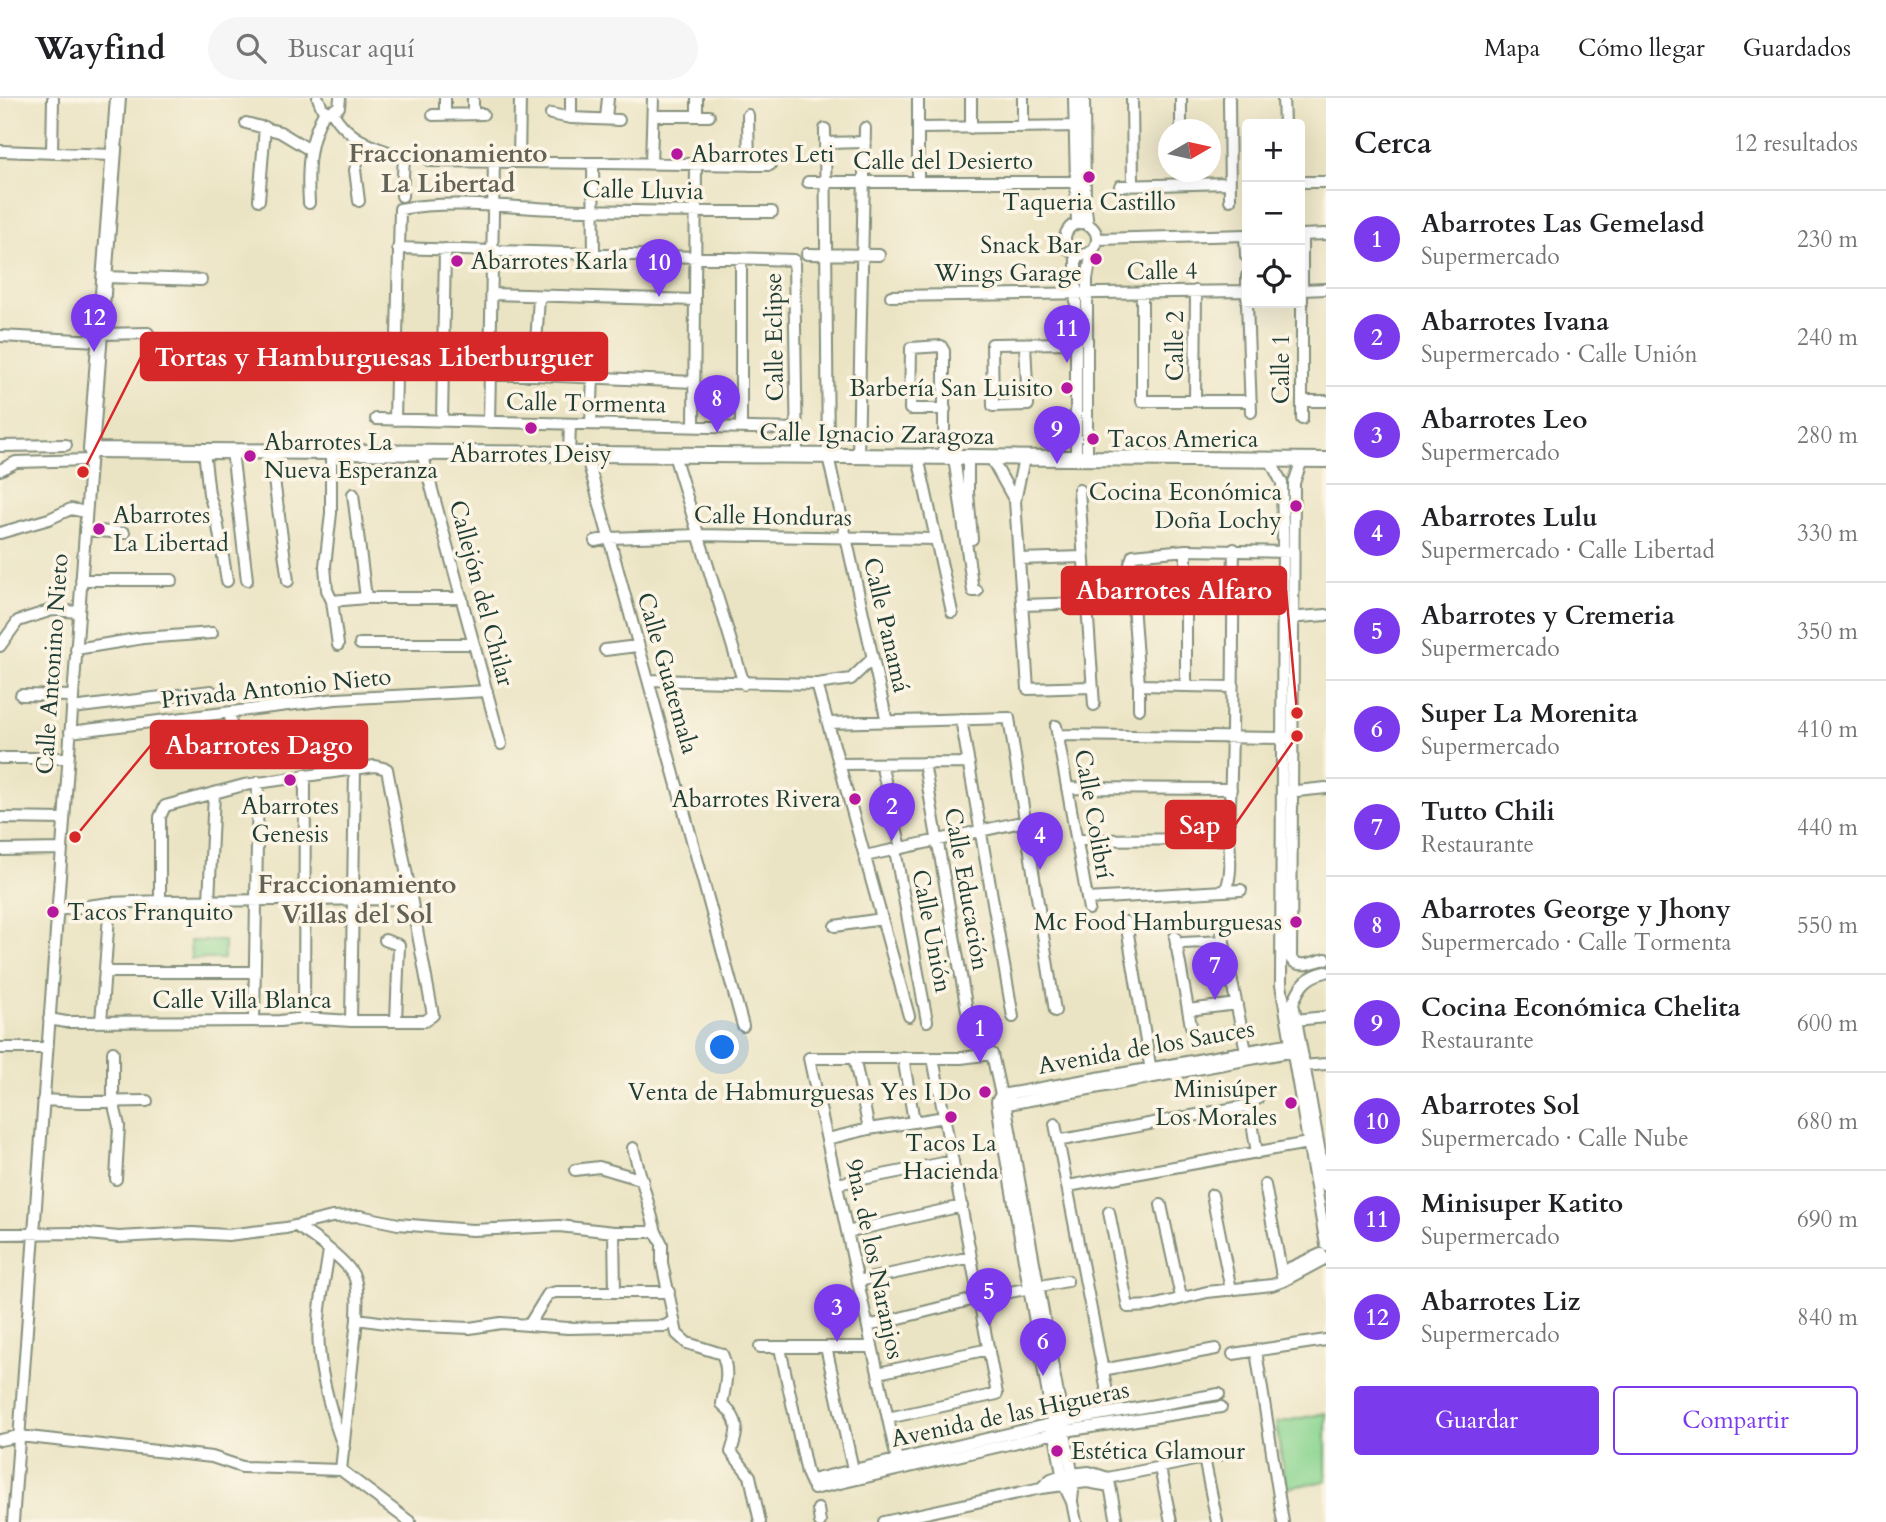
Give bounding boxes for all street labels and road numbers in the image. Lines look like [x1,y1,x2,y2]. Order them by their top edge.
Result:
street label: Calle del Desierto [853,145,1033,178]
street label: Calle Lluvia [582,173,705,208]
street label: Calle 4 [1126,254,1198,289]
street label: Calle Eclipse [757,272,792,402]
street label: Calle 2 [1159,311,1192,381]
street label: Calle 1 [1265,334,1298,404]
street label: Calle Tormenta [506,386,667,421]
street label: Calle Ignacio Zaragoza [759,416,995,453]
street label: Callejón del Chilar [441,496,522,690]
street label: Calle Honduras [694,499,852,534]
street label: Calle Antonino Nieto [28,552,77,776]
street label: Calle Panamá [855,554,918,696]
street label: Calle Guatemala [629,589,706,758]
street label: Privada Antonio Nieto [159,660,393,717]
street label: Calle Colibrí [1066,747,1121,882]
street label: Calle Educación [936,805,997,973]
street label: Calle Unión [903,867,960,996]
street label: Calle Villa Blanca [152,984,332,1017]
street label: Avenida de los Sauces [1035,1012,1257,1083]
street label: 9na. de los Naranjos [837,1156,912,1362]
street label: Avenida de las Higueras [888,1373,1132,1456]

